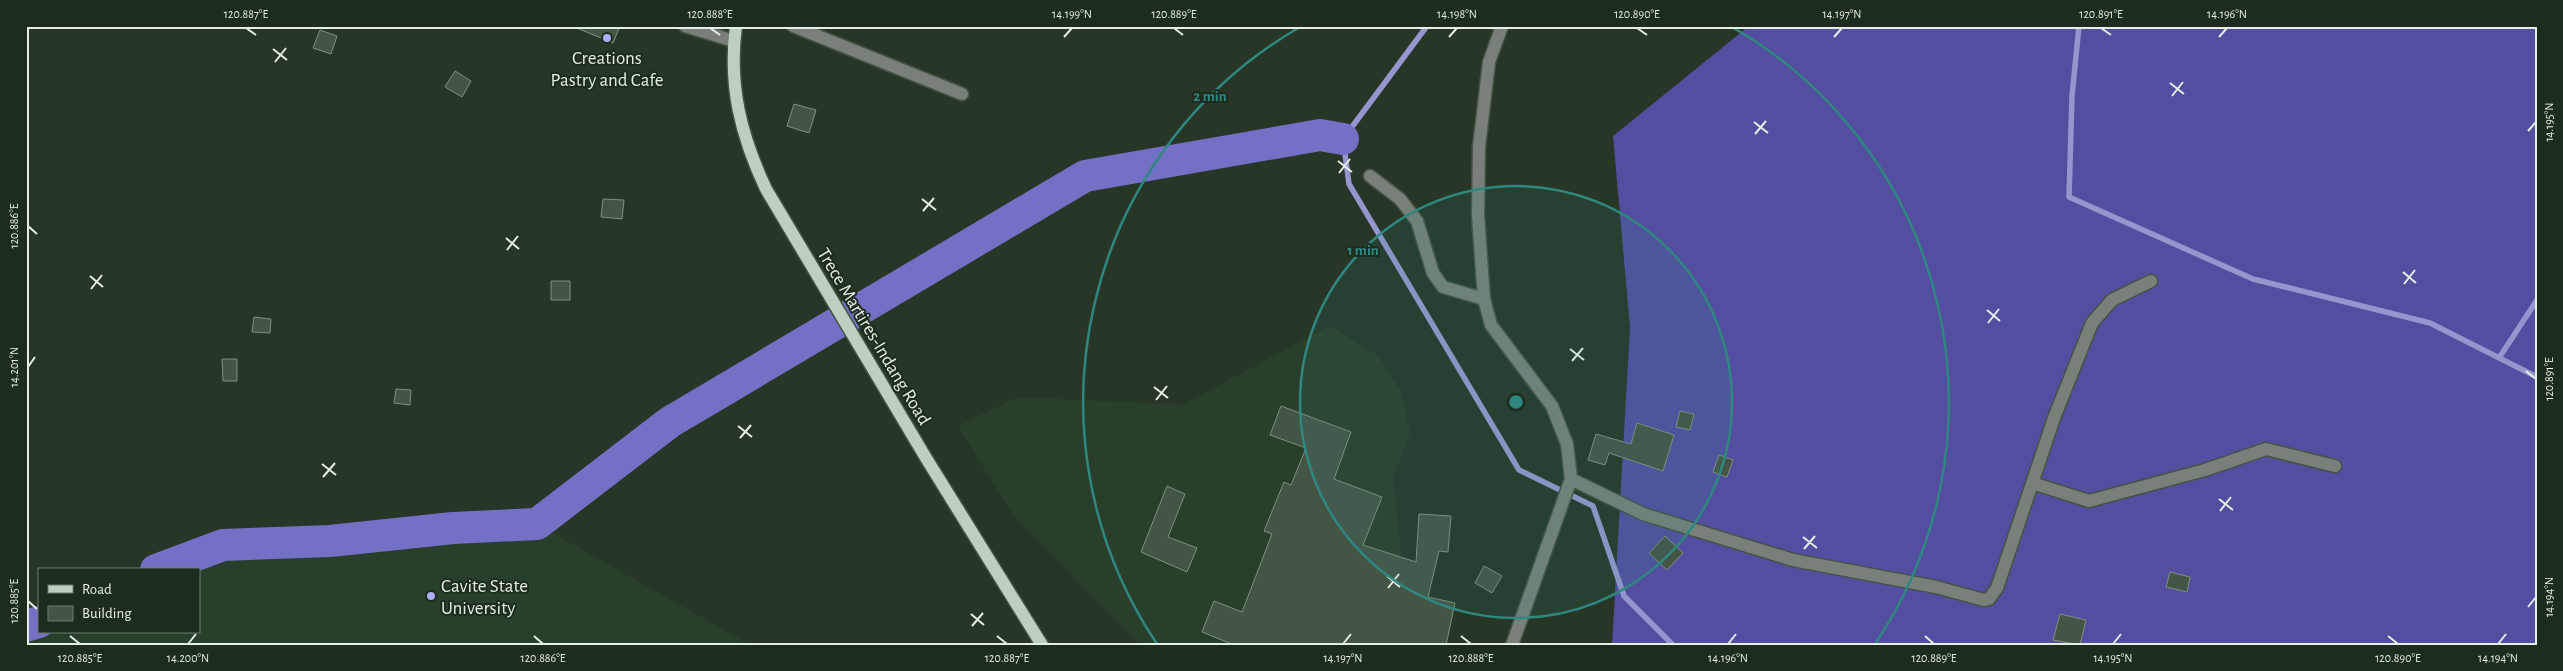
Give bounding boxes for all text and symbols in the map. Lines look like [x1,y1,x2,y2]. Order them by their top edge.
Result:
text: 120.887°E [224,8,268,20]
text: 120.888°E [687,8,733,20]
text: 14.199°N [1052,8,1092,20]
text: 120.889°E [1152,8,1197,20]
text: 14.198°N [1437,8,1477,20]
text: 120.890°E [1614,8,1660,20]
text: 14.197°N [1822,8,1862,20]
text: 120.891°E [2079,8,2123,20]
text: 14.196°N [2207,8,2247,20]
marker: Creations Pastry and Cafe [601,32,613,44]
place label: Creations Pastry and Cafe [551,49,663,90]
text: 2 min [1193,89,1227,104]
text: 14.195°N [2543,102,2555,142]
text: 120.886°E [8,203,20,249]
text: 1 min [1347,243,1379,258]
street label: Trece Martires-Indang Road [813,245,934,429]
text: 14.201°N [8,347,20,387]
text: 120.891°E [2543,357,2555,401]
centre of rings [1507,393,1525,411]
legend [38,568,200,634]
place label: Cavite State University [441,577,528,618]
text: 14.194°N [2543,577,2555,617]
text: 120.885°E [8,579,20,623]
text: Road [82,582,112,597]
marker: Cavite State University [425,590,437,602]
text: Building [82,606,132,621]
text: 120.885°E [58,652,102,664]
text: 14.200°N [167,652,209,664]
text: 120.886°E [521,652,566,664]
text: 120.887°E [985,652,1029,664]
text: 14.197°N [1323,652,1363,664]
text: 120.888°E [1448,652,1494,664]
text: 14.196°N [1708,652,1748,664]
text: 120.889°E [1912,652,1957,664]
text: 14.195°N [2093,652,2133,664]
text: 120.890°E [2375,652,2421,664]
text: 14.194°N [2478,652,2518,664]

